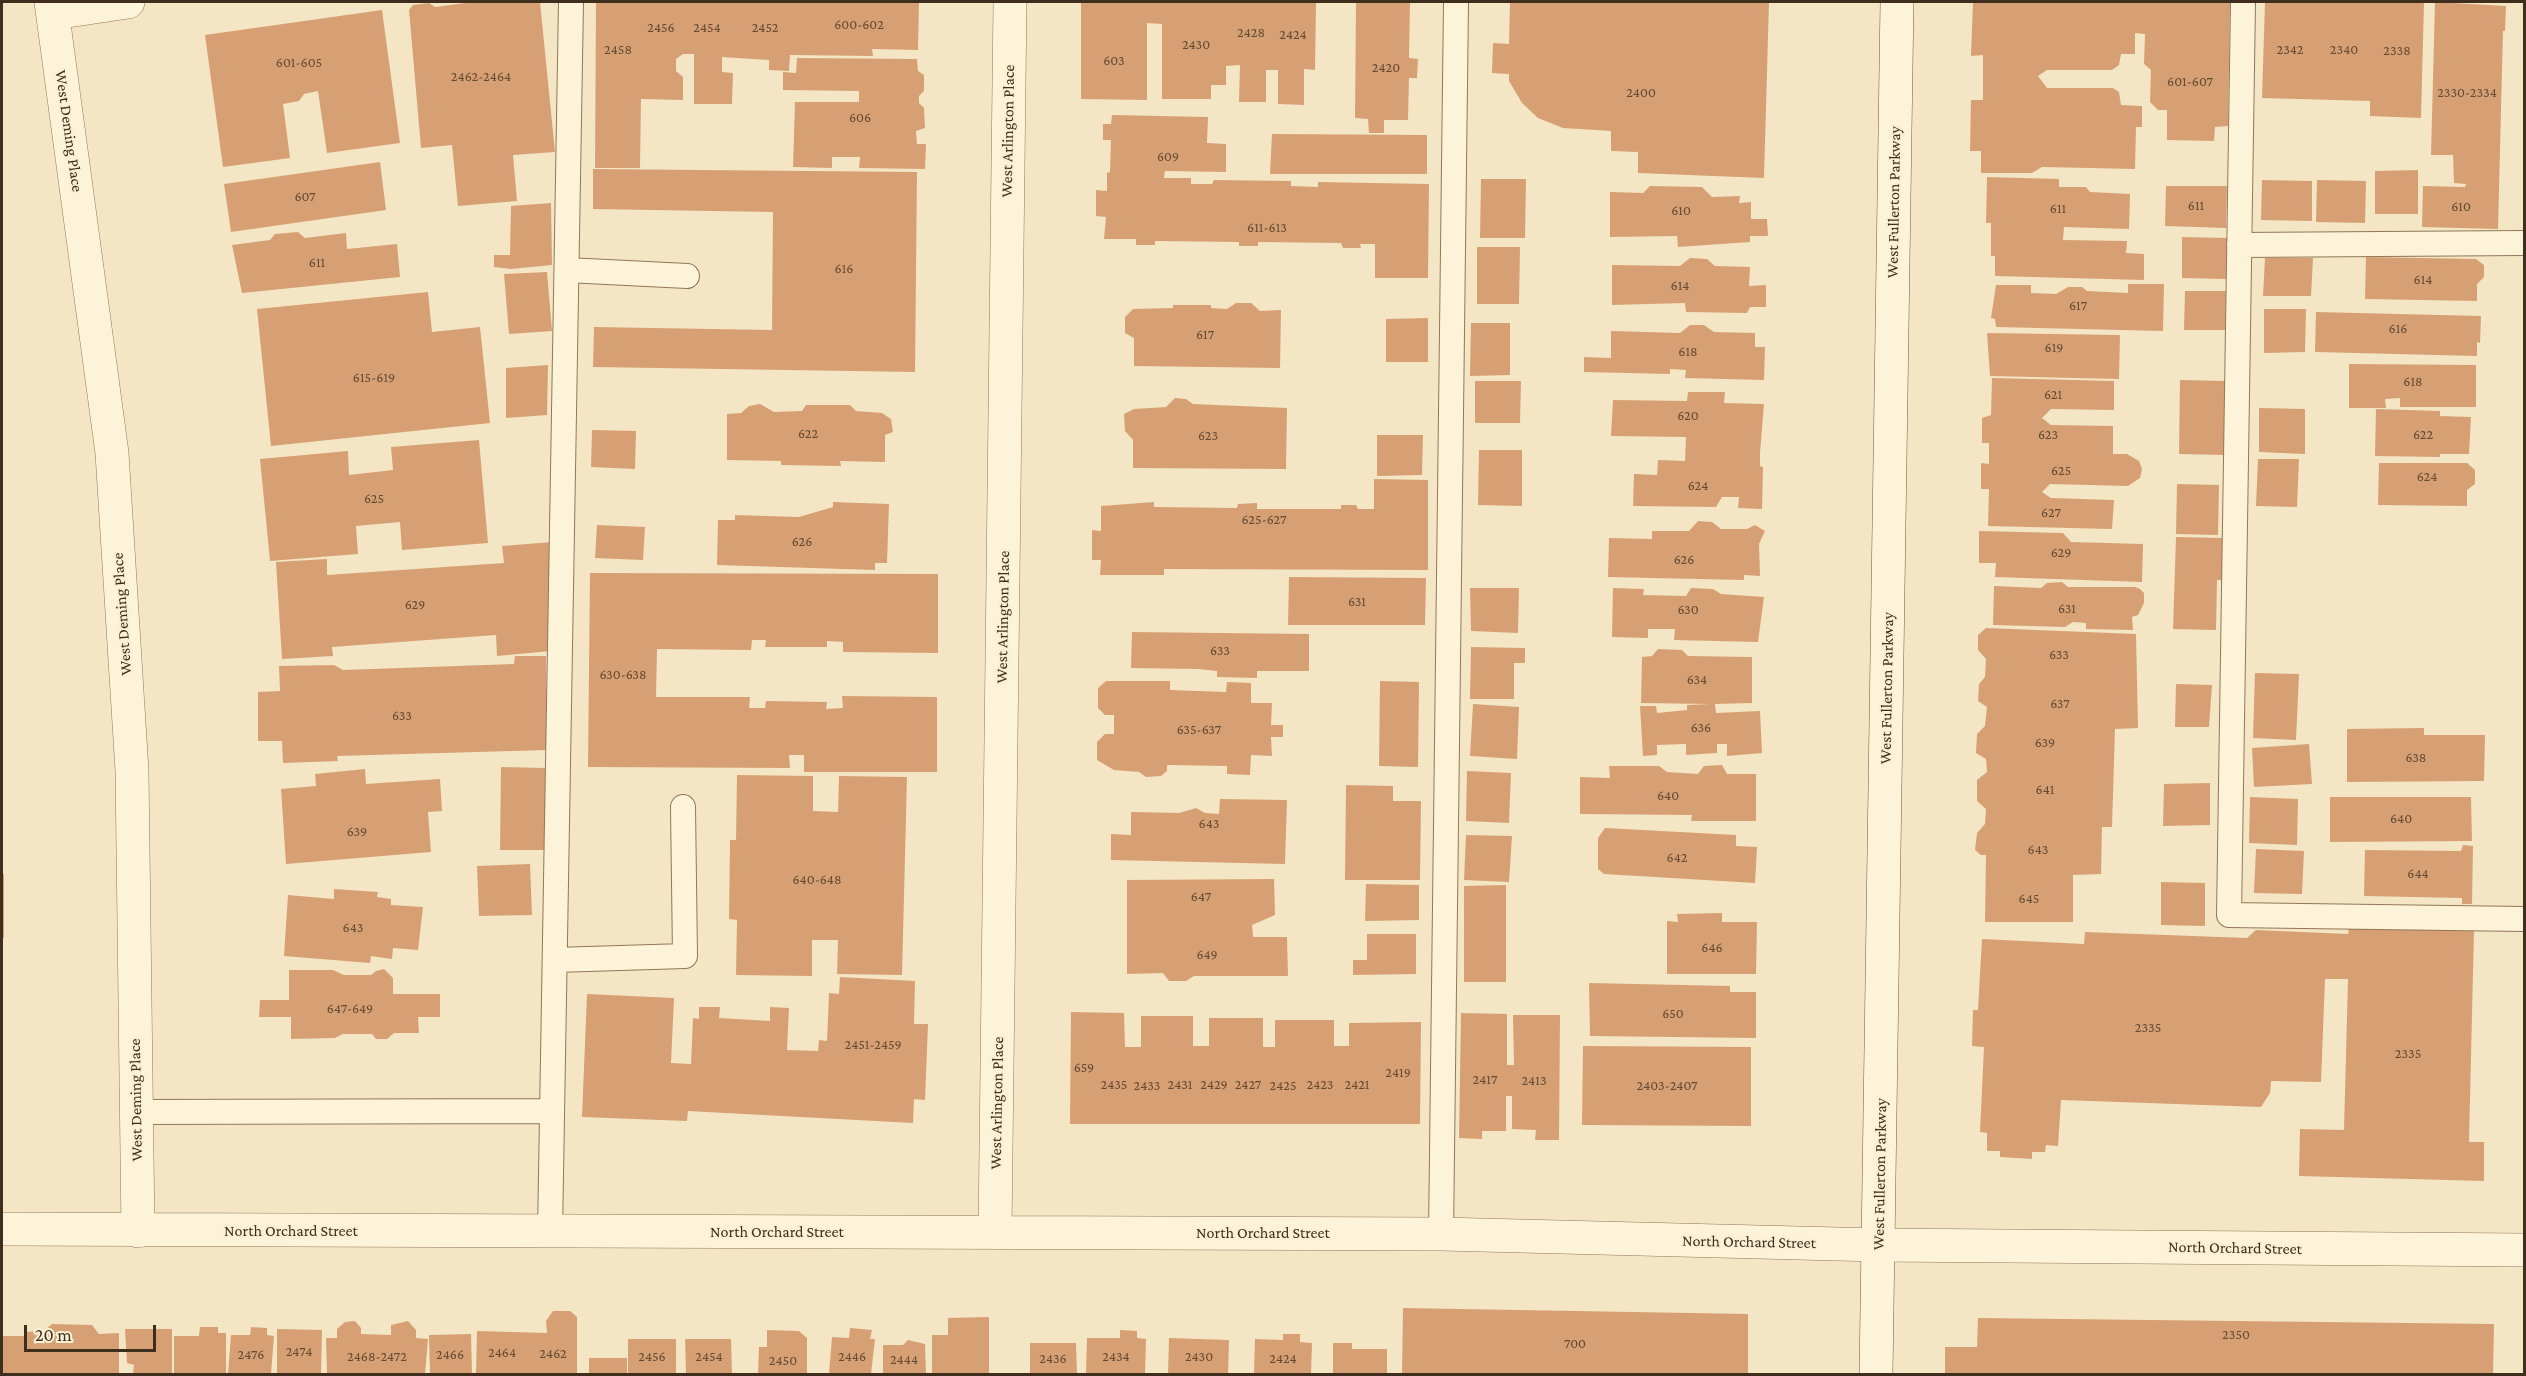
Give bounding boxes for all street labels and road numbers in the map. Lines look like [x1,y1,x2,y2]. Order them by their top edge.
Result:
street label: West Arlington Place [997,64,1019,198]
street label: West Deming Place [51,69,87,193]
street label: West Fullerton Parkway [1883,126,1905,278]
street label: West Arlington Place [992,550,1014,684]
street label: West Deming Place [108,552,136,676]
street label: West Fullerton Parkway [1876,612,1898,764]
street label: West Arlington Place [986,1036,1008,1170]
street label: West Deming Place [125,1038,147,1162]
street label: West Fullerton Parkway [1869,1098,1891,1250]
street label: North Orchard Street [224,1221,358,1241]
street label: North Orchard Street [710,1222,844,1242]
street label: North Orchard Street [1196,1223,1330,1243]
street label: North Orchard Street [1682,1231,1816,1253]
street label: North Orchard Street [2168,1237,2302,1259]

